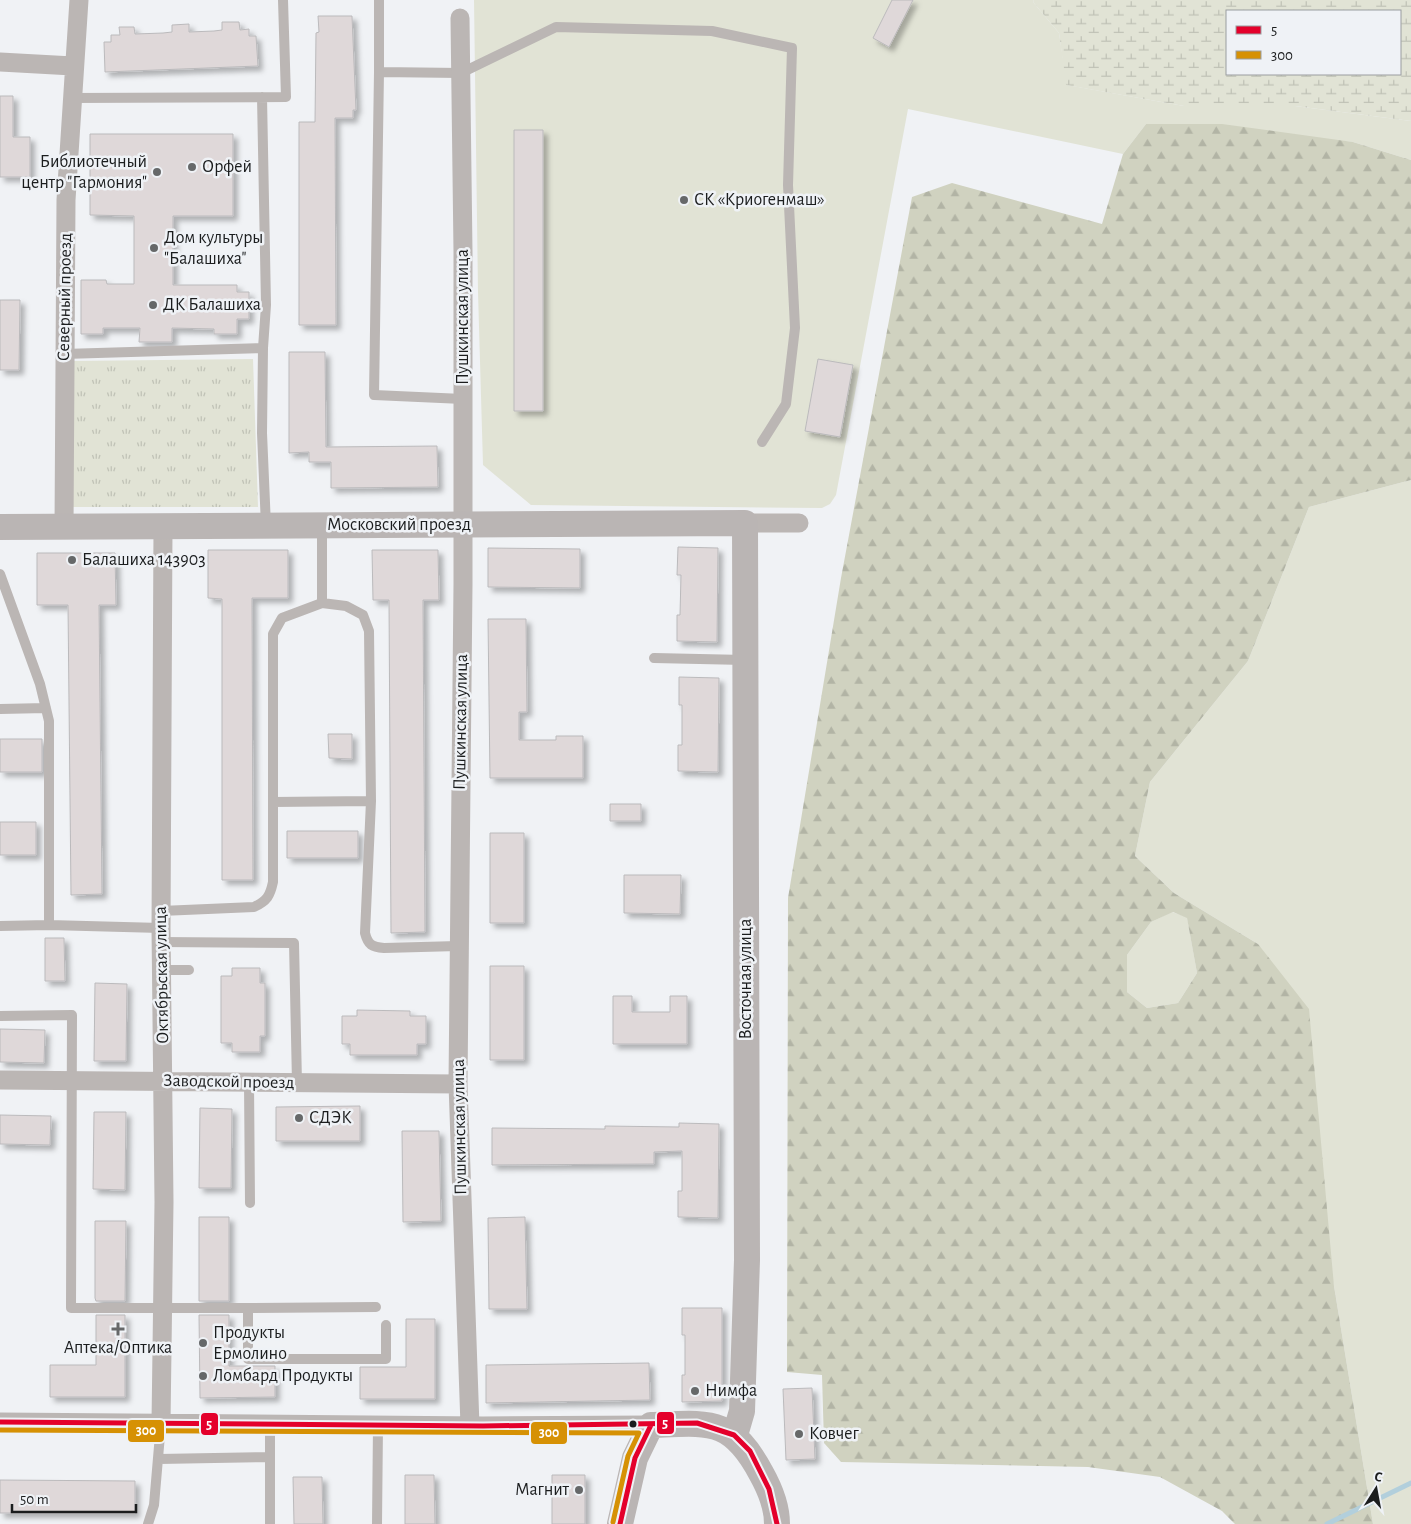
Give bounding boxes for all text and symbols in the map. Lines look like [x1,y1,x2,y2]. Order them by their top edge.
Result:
legend [1226,10,1401,75]
text: 5 [1271,23,1277,38]
text: 300 [1271,48,1293,63]
place label: Библиотечный центр "Гармония" [21,152,147,192]
place label: Орфей [202,158,252,176]
marker: Орфей [186,161,198,173]
marker: Библиотечный центр "Гармония" [151,166,163,178]
place label: СК «Криогенмаш» [694,191,825,209]
marker: СК «Криогенмаш» [678,194,690,206]
place label: Дом культуры "Балашиха" [164,229,263,268]
street label: Северный проезд [55,233,75,361]
marker: Дом культуры "Балашиха" [148,242,160,254]
street label: Пушкинская улица [454,249,472,385]
place label: ДК Балашиха [163,296,261,314]
marker: ДК Балашиха [147,299,159,311]
street label: Московский проезд [327,516,471,534]
place label: Балашиха 143903 [82,551,206,569]
marker: Балашиха 143903 [66,554,78,566]
street label: Пушкинская улица [451,654,471,790]
street label: Октябрьская улица [151,906,172,1044]
street label: Восточная улица [737,918,755,1040]
street label: Пушкинская улица [450,1059,470,1195]
street label: Заводской проезд [163,1072,295,1092]
place label: СДЭК [309,1109,352,1127]
marker: СДЭК [293,1112,305,1124]
marker: Аптека/Оптика [112,1323,124,1335]
place label: Продукты Ермолино [213,1324,287,1363]
marker: Продукты Ермолино [197,1337,209,1349]
place label: Аптека/Оптика [64,1339,172,1357]
place label: Ломбард Продукты [213,1366,353,1385]
marker: Ломбард Продукты [197,1370,209,1382]
place label: Нимфа [705,1382,757,1400]
marker: Нимфа [689,1385,701,1397]
line badge: 5 [656,1411,675,1435]
line badge: 5 [200,1412,219,1436]
text: 5 [662,1417,668,1431]
text: 5 [206,1418,212,1432]
line badge: 300 [127,1419,165,1443]
unlabelled marker [628,1419,638,1429]
line badge: 300 [530,1421,568,1445]
text: 300 [136,1424,156,1438]
place label: Ковчег [809,1425,860,1443]
text: 300 [539,1426,559,1440]
marker: Ковчег [793,1428,805,1440]
north arrow [1351,1464,1401,1514]
text: С [1373,1470,1384,1485]
place label: Магнит [515,1481,570,1499]
scale bar [12,1482,136,1514]
marker: Магнит [573,1484,585,1496]
text: 50 m [20,1492,49,1507]

